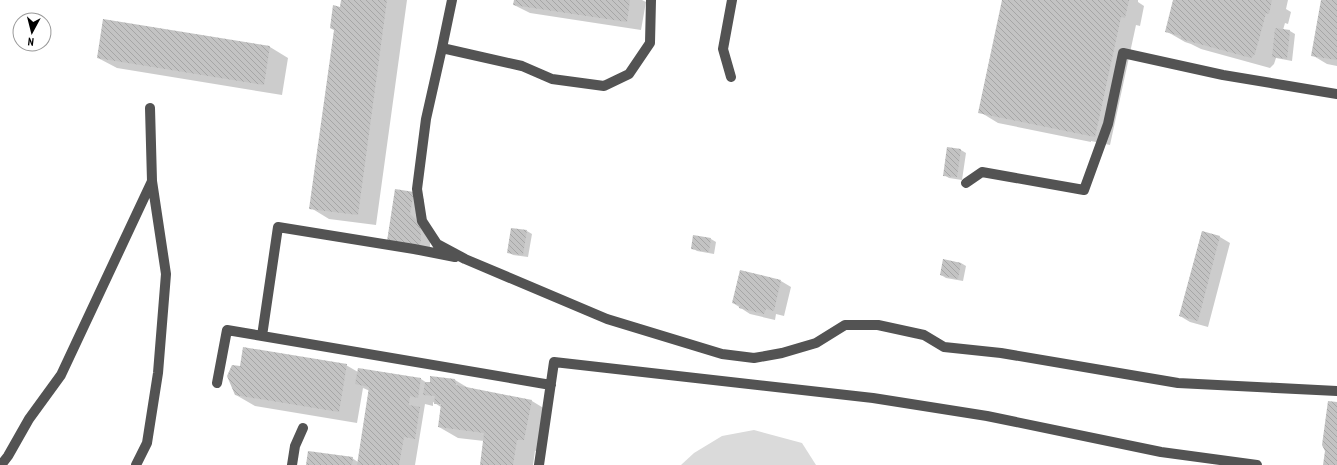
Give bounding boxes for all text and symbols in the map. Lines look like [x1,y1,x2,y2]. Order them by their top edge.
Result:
north arrow [12,12,52,52]
text: N [27,35,35,49]

